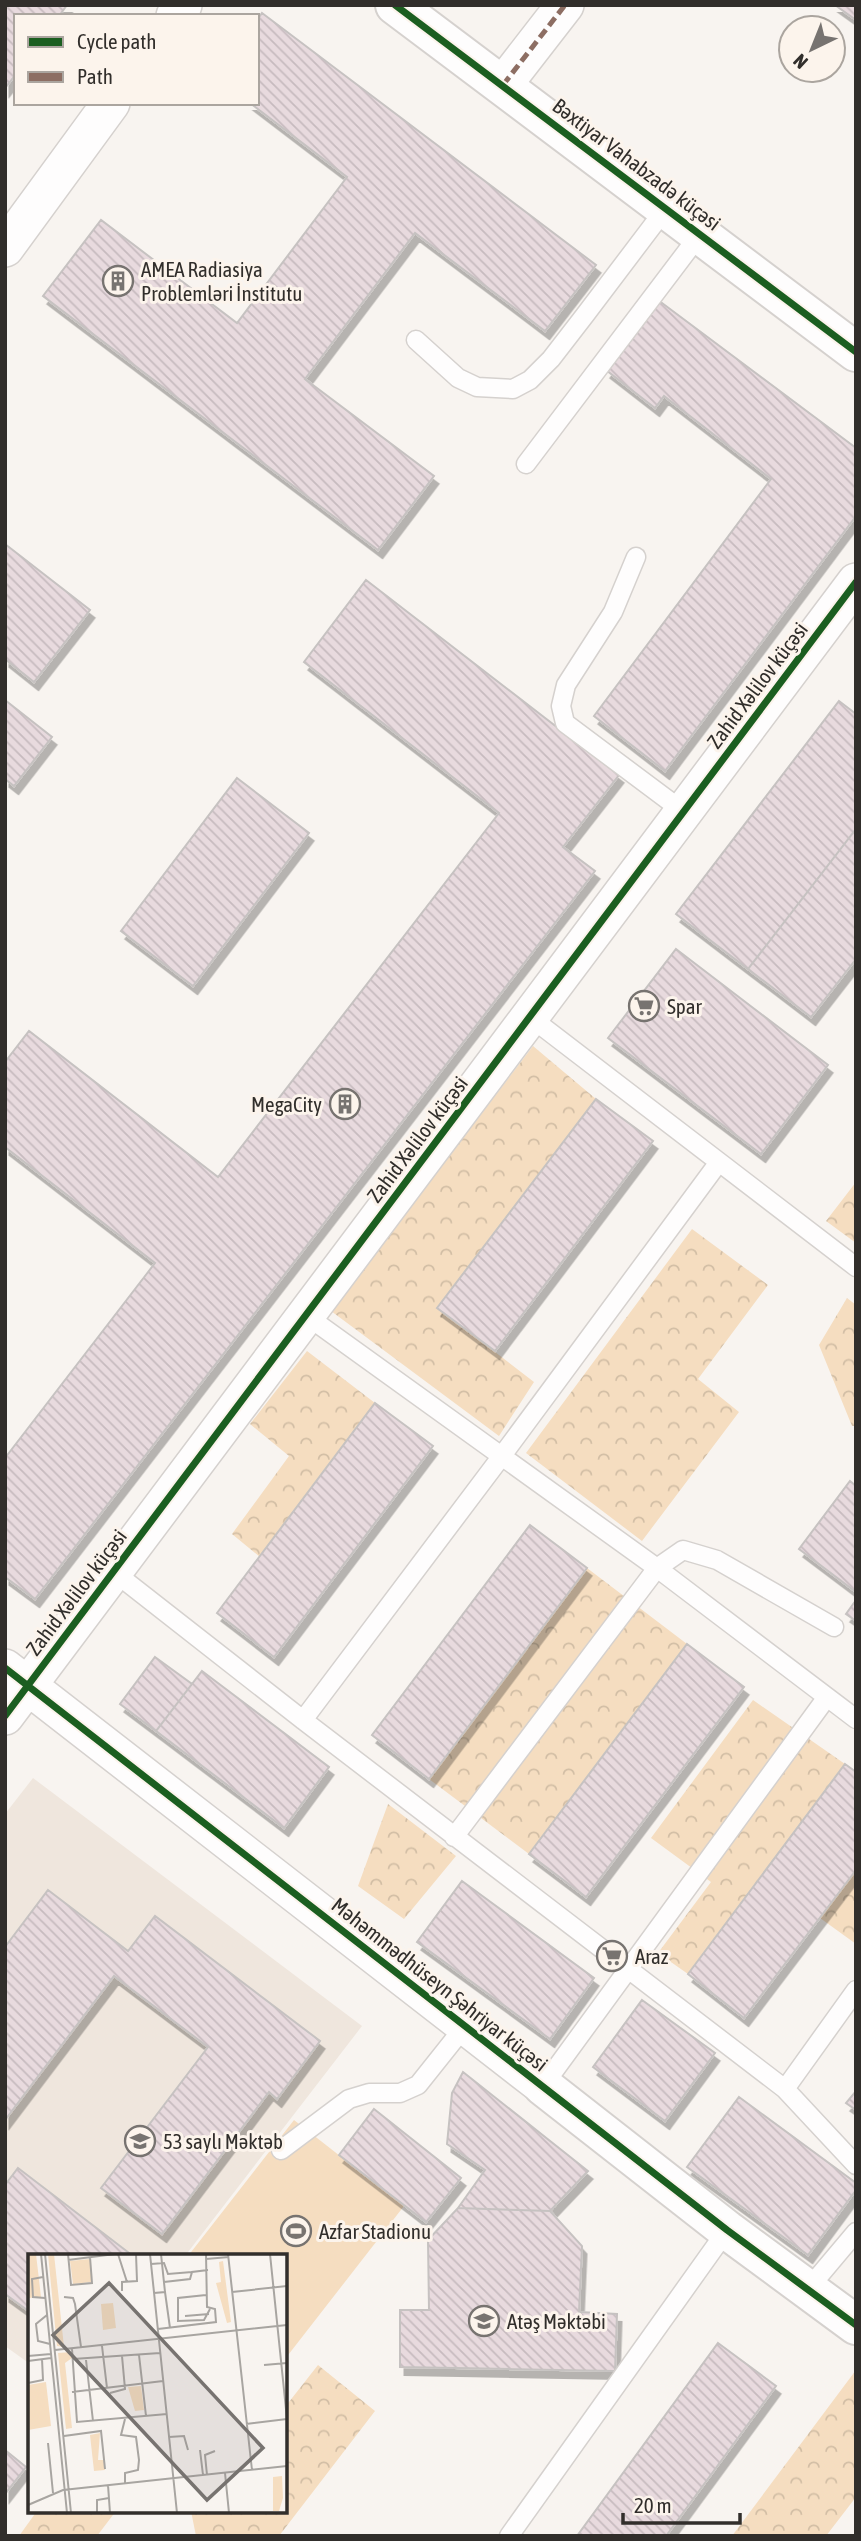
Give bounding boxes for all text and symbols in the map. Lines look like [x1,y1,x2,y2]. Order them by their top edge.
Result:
legend [14,14,259,105]
north arrow [777,14,847,84]
text: Cycle path [77,29,156,53]
text: N [789,50,812,73]
text: Path [77,64,113,88]
street label: Bəxtiyar Vahabzadə küçəsi [548,93,726,235]
place label: AMEA Radiasiya Problemləri İnstitutu [141,257,302,305]
building icon: AMEA Radiasiya Problemləri İnstitutu [101,264,135,298]
street label: Zahid Xəlilov küçəsi [702,617,812,753]
supermarket icon: Spar [627,989,661,1023]
place label: Spar [667,994,703,1018]
street label: Zahid Xəlilov küçəsi [362,1071,472,1207]
building icon: MegaCity [328,1087,362,1121]
place label: MegaCity [251,1092,322,1116]
street label: Zahid Xəlilov küçəsi [21,1524,131,1660]
street label: Məhəmmədhüseyn Şəhriyar küçəsi [327,1892,553,2076]
supermarket icon: Araz [595,1939,629,1973]
place label: Araz [635,1944,669,1968]
school or university icon: 53 saylı Məktəb [123,2124,157,2158]
place label: 53 saylı Məktəb [163,2129,283,2153]
sports icon: Azfar Stadionu [279,2214,313,2248]
place label: Azfar Stadionu [319,2219,431,2243]
inset map [28,2254,287,2513]
school or university icon: Atəş Məktəbi [467,2304,501,2338]
place label: Atəş Məktəbi [507,2309,606,2333]
scale bar [623,2482,740,2526]
text: 20 m [634,2493,672,2517]

